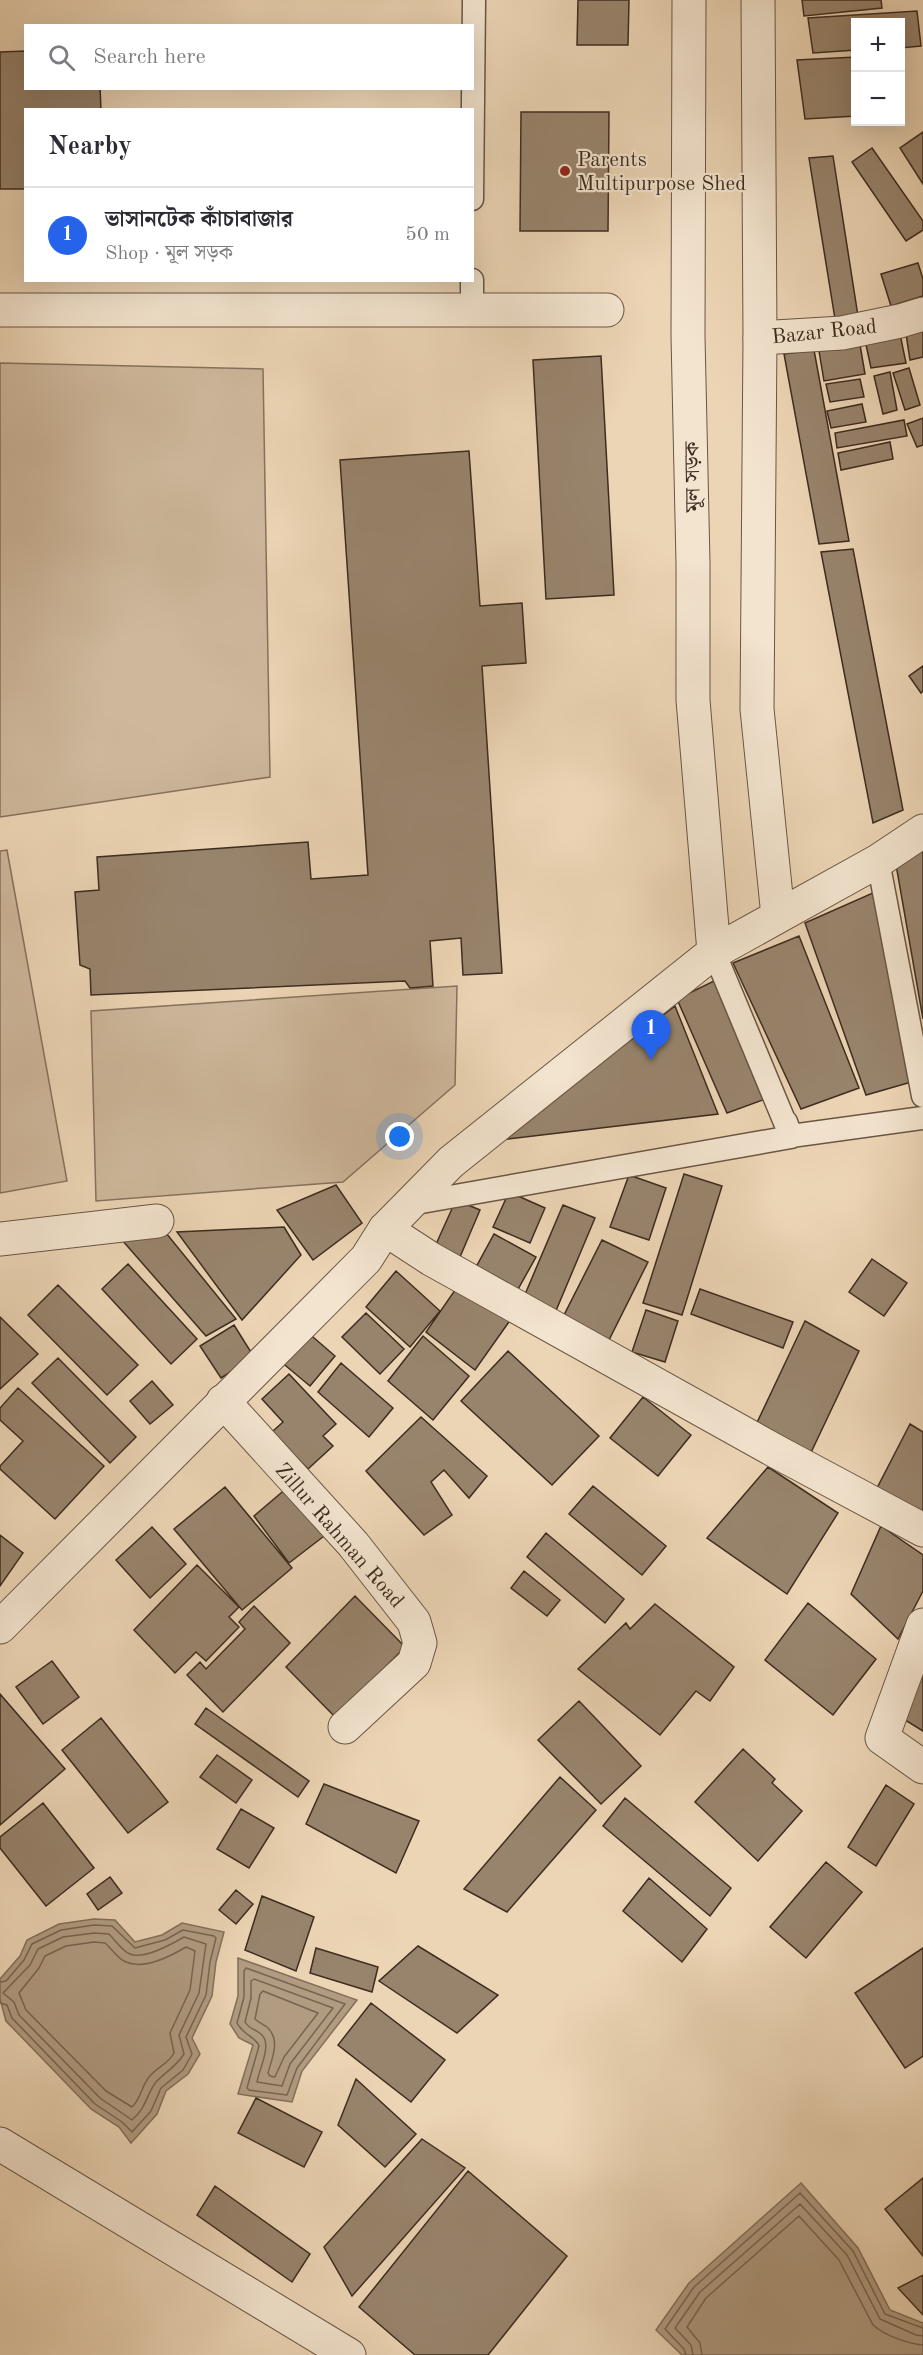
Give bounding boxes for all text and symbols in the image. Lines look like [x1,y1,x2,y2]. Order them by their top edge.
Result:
map controls [851,18,905,126]
button: + [851,18,905,72]
search box [24,24,474,90]
icon: search [45,41,78,74]
text: Search here [93,46,206,68]
button: − [851,72,905,126]
text: Nearby [48,134,132,160]
place label: Parents Multipurpose Shed [577,150,746,195]
marker: Parents Multipurpose Shed [558,164,572,178]
text: ভাসানটেক কাঁচাবাজার [105,209,293,231]
text: 1 [62,225,73,245]
text: 50 m [405,225,450,245]
text: Shop · মূল সড়ক [105,244,233,264]
street label: Bazar Road [770,317,878,348]
street label: মূল সড়ক [682,440,706,514]
pin: 1 [632,1010,670,1060]
your location [385,1122,414,1151]
street label: Zillur Rahman Road [270,1460,407,1612]

